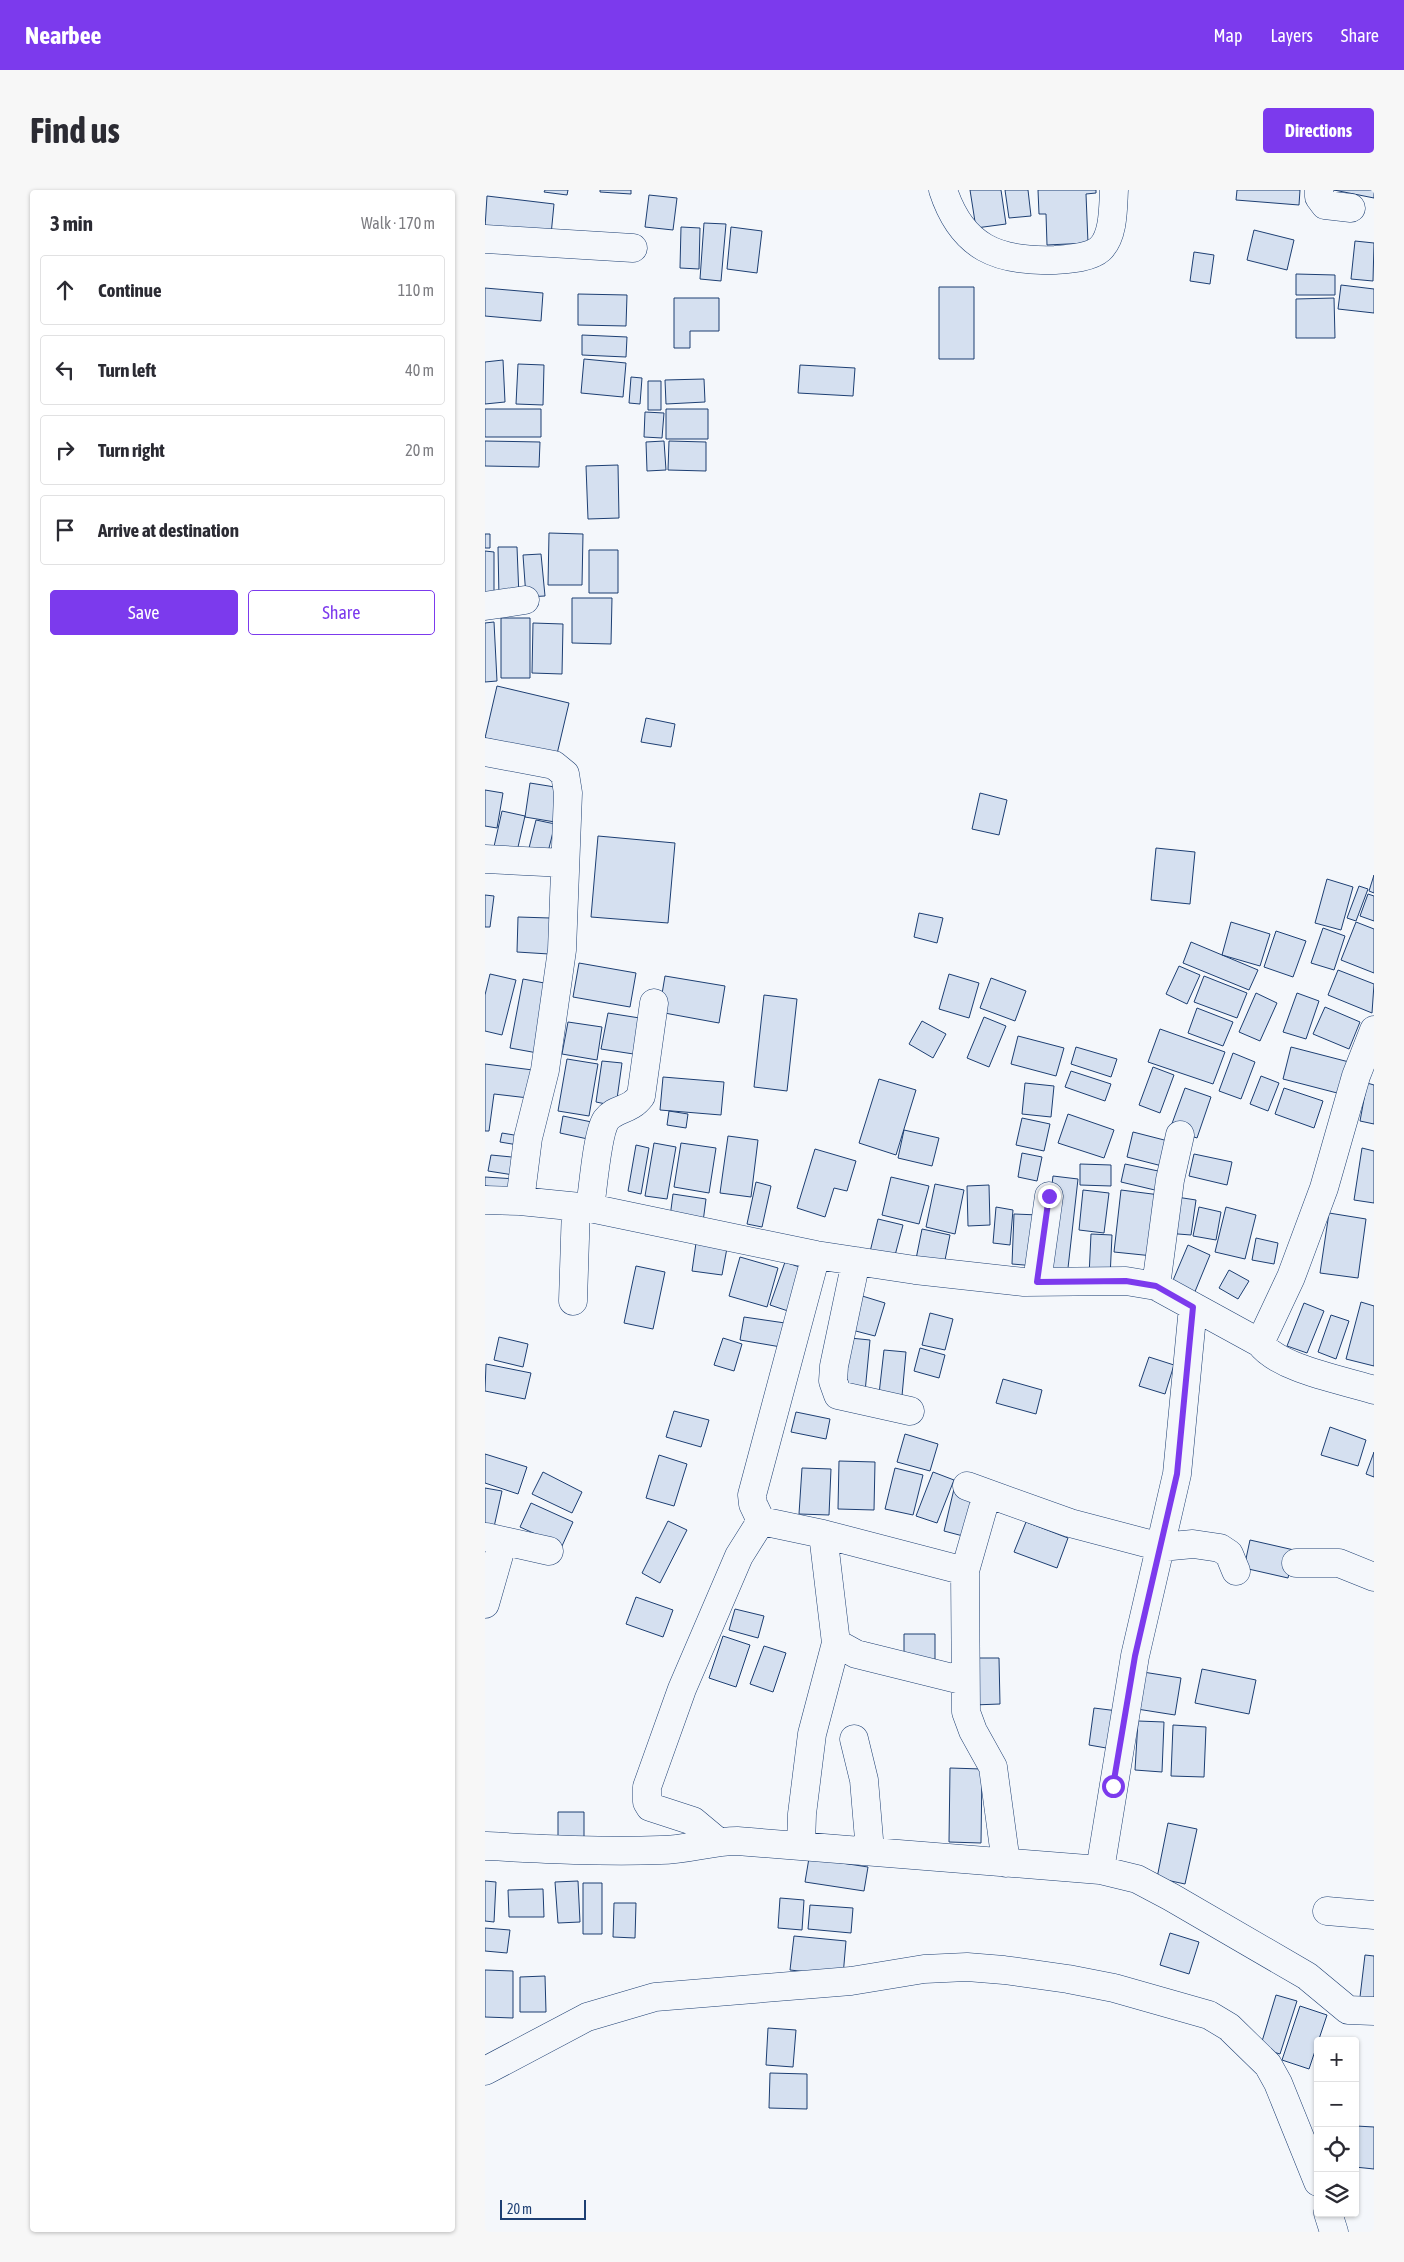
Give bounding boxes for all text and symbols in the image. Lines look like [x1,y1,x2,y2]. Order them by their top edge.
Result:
text: Nearbee [25,22,101,49]
text: Map [1213,25,1242,46]
text: Layers [1270,25,1313,46]
text: Share [1341,25,1379,46]
button: Directions [1263,108,1374,153]
text: Find us [30,110,120,150]
text: 3 min [50,211,93,235]
text: Walk · 170 m [361,214,435,232]
icon: ahead [51,276,79,304]
text: Continue [98,279,162,301]
text: 110 m [398,281,434,299]
icon: left [51,356,79,384]
text: Turn left [98,359,156,381]
text: 40 m [405,361,434,379]
icon: right [51,436,79,464]
text: Turn right [98,439,165,461]
text: 20 m [405,441,434,459]
icon: arrive [51,516,79,544]
text: Arrive at destination [98,519,239,541]
button: Save [50,590,238,635]
button: Share [248,590,435,635]
route end [1038,1185,1061,1208]
route start [1102,1775,1125,1798]
map controls [1314,2037,1359,2217]
button: + [1314,2037,1359,2082]
button: − [1314,2082,1359,2127]
button: locate [1314,2127,1359,2172]
button: layers [1314,2172,1359,2217]
scale bar [500,2197,586,2220]
text: 20 m [507,2201,532,2217]

